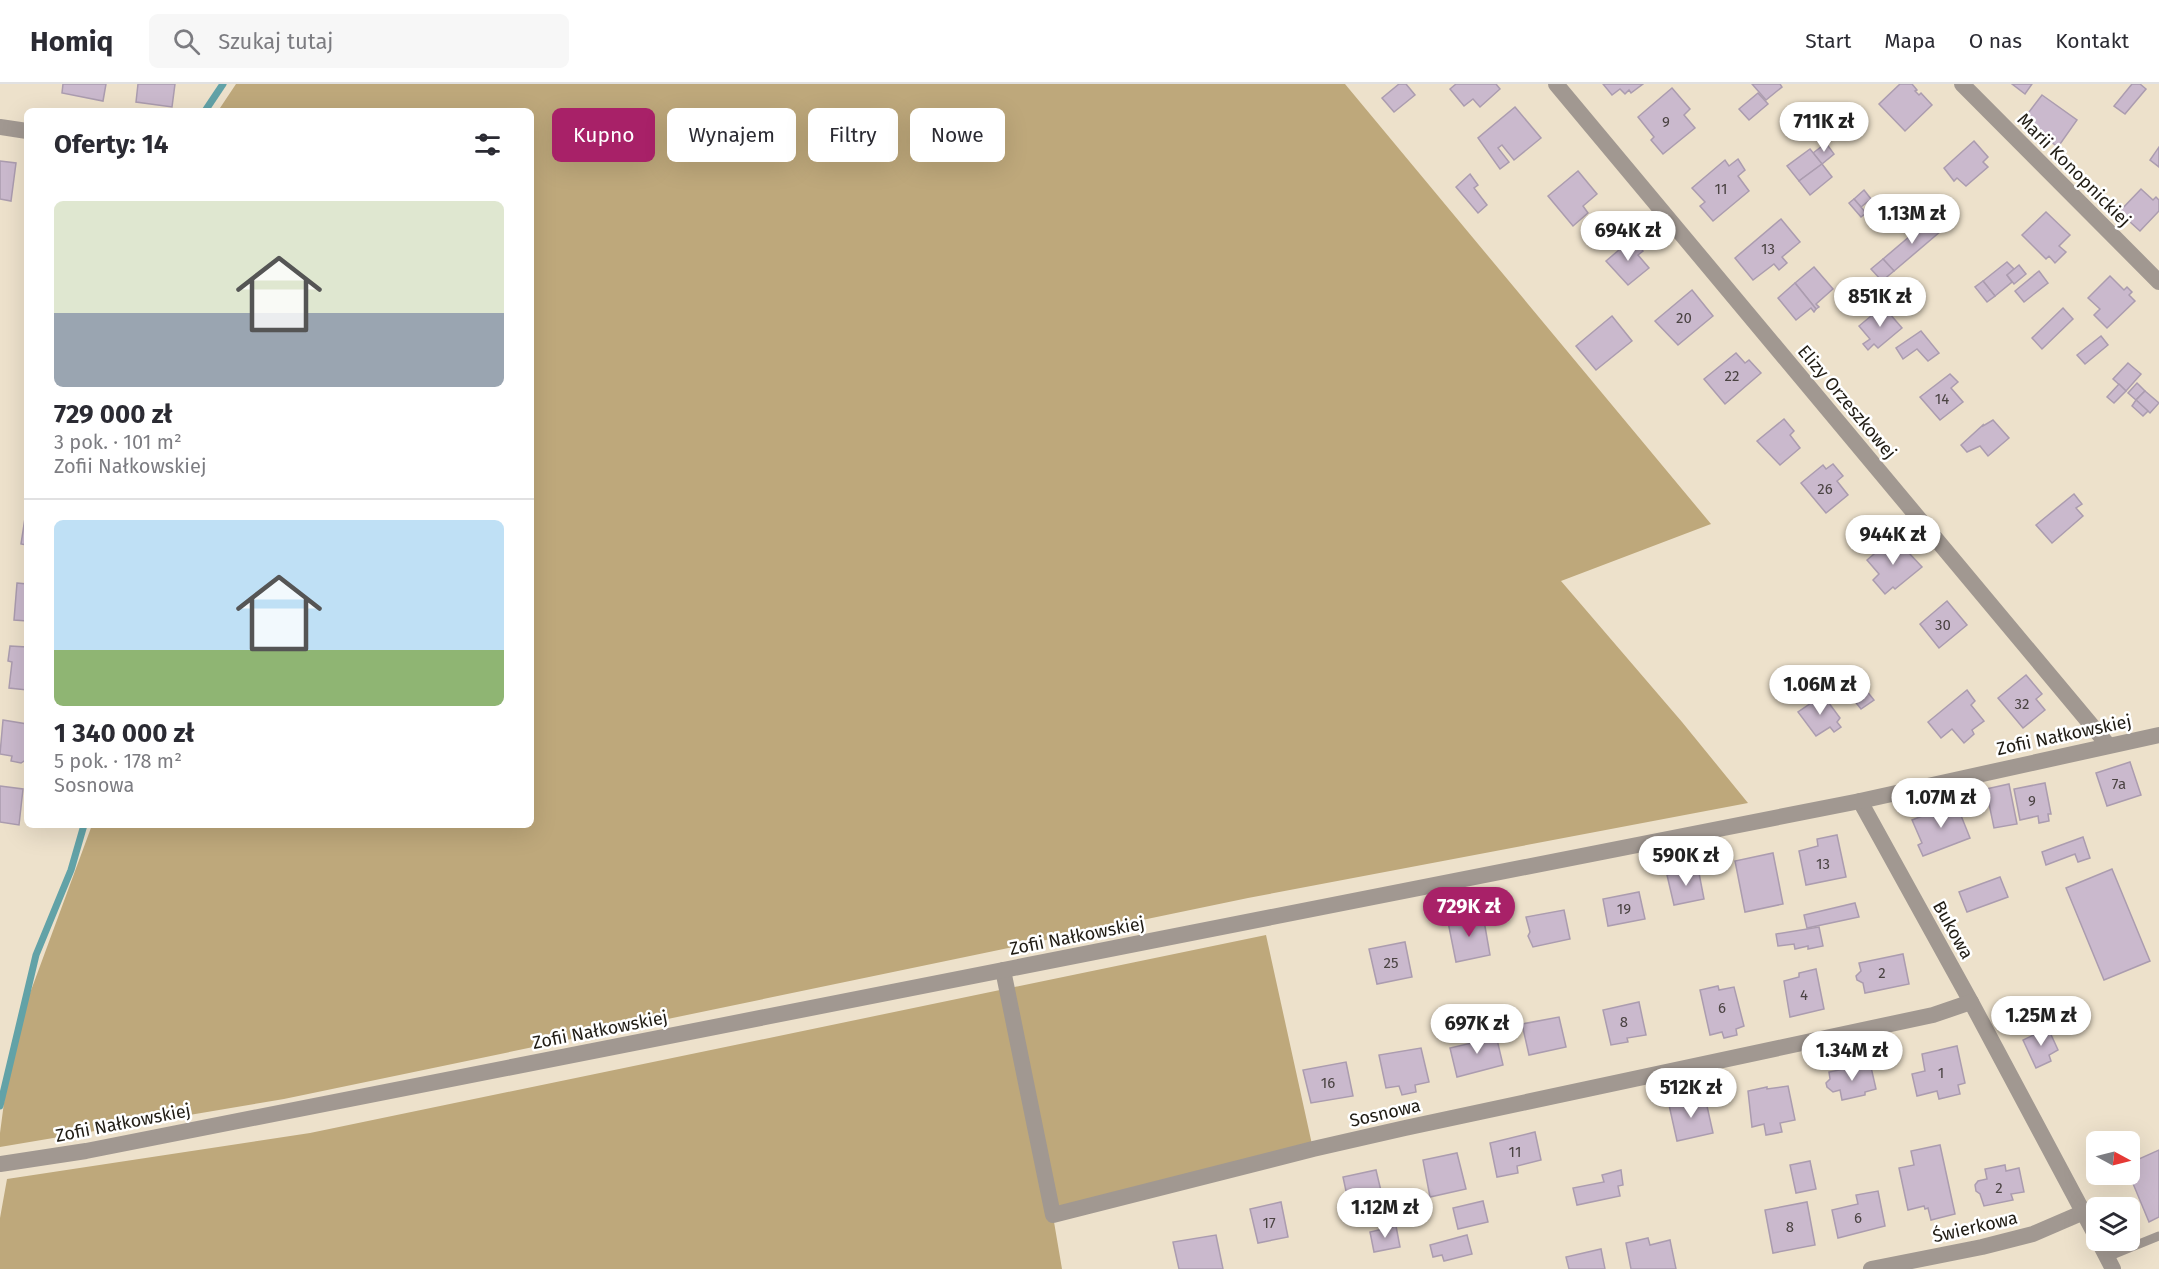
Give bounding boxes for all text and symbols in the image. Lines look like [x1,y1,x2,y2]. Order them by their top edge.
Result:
search box [149,14,569,68]
text: Homiq [30,25,113,58]
icon: search [170,25,203,58]
text: Szukaj tutaj [218,28,333,55]
text: Start [1805,28,1851,54]
text: Mapa [1884,28,1936,54]
text: O nas [1969,28,2022,54]
text: Kontakt [2055,28,2129,54]
pin: 711K zł [1769,102,1879,153]
chip: Kupno [552,108,655,162]
chip: Wynajem [667,108,796,162]
chip: Filtry [808,108,898,162]
chip: Nowe [910,108,1005,162]
text: 711K zł [1794,109,1854,133]
street label: Marii Konopnickiej [2013,109,2135,231]
house number: 9 [1662,113,1670,131]
icon: filters [471,128,504,161]
text: Oferty: 14 [54,129,168,160]
house number: 11 [1715,180,1727,198]
pin: 1.13M zł [1850,194,1974,245]
text: 1.13M zł [1878,201,1946,225]
pin: 694K zł [1573,211,1683,262]
text: 694K zł [1595,218,1661,242]
icon: home [225,240,333,348]
house number: 13 [1761,240,1775,258]
pin: 851K zł [1825,277,1935,328]
text: 851K zł [1848,284,1912,308]
house number: 20 [1676,309,1692,327]
street label: Elizy Orzeszkowej [1793,341,1901,463]
house number: 22 [1725,367,1739,385]
house number: 14 [1935,390,1949,408]
text: 729 000 zł [54,399,173,430]
text: 3 pok. · 101 m² [54,430,182,454]
text: Zofii Nałkowskiej [54,454,207,478]
house number: 26 [1817,480,1833,498]
pin: 944K zł [1838,515,1948,566]
text: 944K zł [1859,522,1927,546]
icon: home [225,559,333,667]
house number: 30 [1935,616,1951,634]
pin: 1.06M zł [1758,665,1882,716]
text: 1.06M zł [1783,672,1857,696]
house number: 32 [2015,695,2029,713]
street label: Zofii Nałkowskiej [1995,710,2133,760]
text: 1 340 000 zł [54,718,194,749]
text: 5 pok. · 178 m² [54,749,182,773]
text: Sosnowa [54,773,134,797]
house number: 7a [2112,775,2126,793]
pin: 1.07M zł [1879,778,2003,829]
text: 1.07M zł [1906,785,1977,809]
house number: 9 [2028,792,2036,810]
pin: 590K zł [1631,836,1741,887]
text: 590K zł [1653,843,1719,867]
house number: 13 [1816,855,1830,873]
pin: 729K zł [1414,887,1524,938]
text: 729K zł [1437,894,1501,918]
street label: Bukowa [1928,897,1978,963]
house number: 19 [1617,900,1631,918]
street label: Zofii Nałkowskiej [1008,912,1146,960]
house number: 25 [1384,954,1398,972]
house number: 2 [1878,964,1886,982]
house number: 4 [1800,986,1808,1004]
pin: 1.25M zł [1979,996,2103,1047]
house number: 6 [1718,999,1726,1017]
text: 1.25M zł [2005,1003,2077,1027]
pin: 697K zł [1422,1004,1532,1055]
street label: Zofii Nałkowskiej [531,1006,669,1054]
text: 697K zł [1445,1011,1509,1035]
house number: 8 [1620,1013,1628,1031]
pin: 1.34M zł [1790,1031,1914,1082]
text: 1.34M zł [1816,1038,1888,1062]
house number: 1 [1938,1064,1944,1082]
pin: 512K zł [1636,1068,1746,1119]
house number: 16 [1321,1074,1335,1092]
text: 512K zł [1660,1075,1722,1099]
street label: Sosnowa [1347,1094,1423,1132]
street label: Zofii Nałkowskiej [54,1099,192,1147]
north arrow [2086,1131,2140,1185]
map controls [2086,1131,2140,1251]
house number: 11 [1509,1143,1521,1161]
house number: 2 [1995,1179,2003,1197]
pin: 1.12M zł [1323,1188,1447,1239]
text: 1.12M zł [1351,1195,1419,1219]
button: layers [2086,1197,2140,1251]
street label: Świerkowa [1930,1206,2020,1247]
house number: 6 [1854,1209,1862,1227]
house number: 17 [1262,1214,1276,1232]
house number: 8 [1786,1218,1794,1236]

